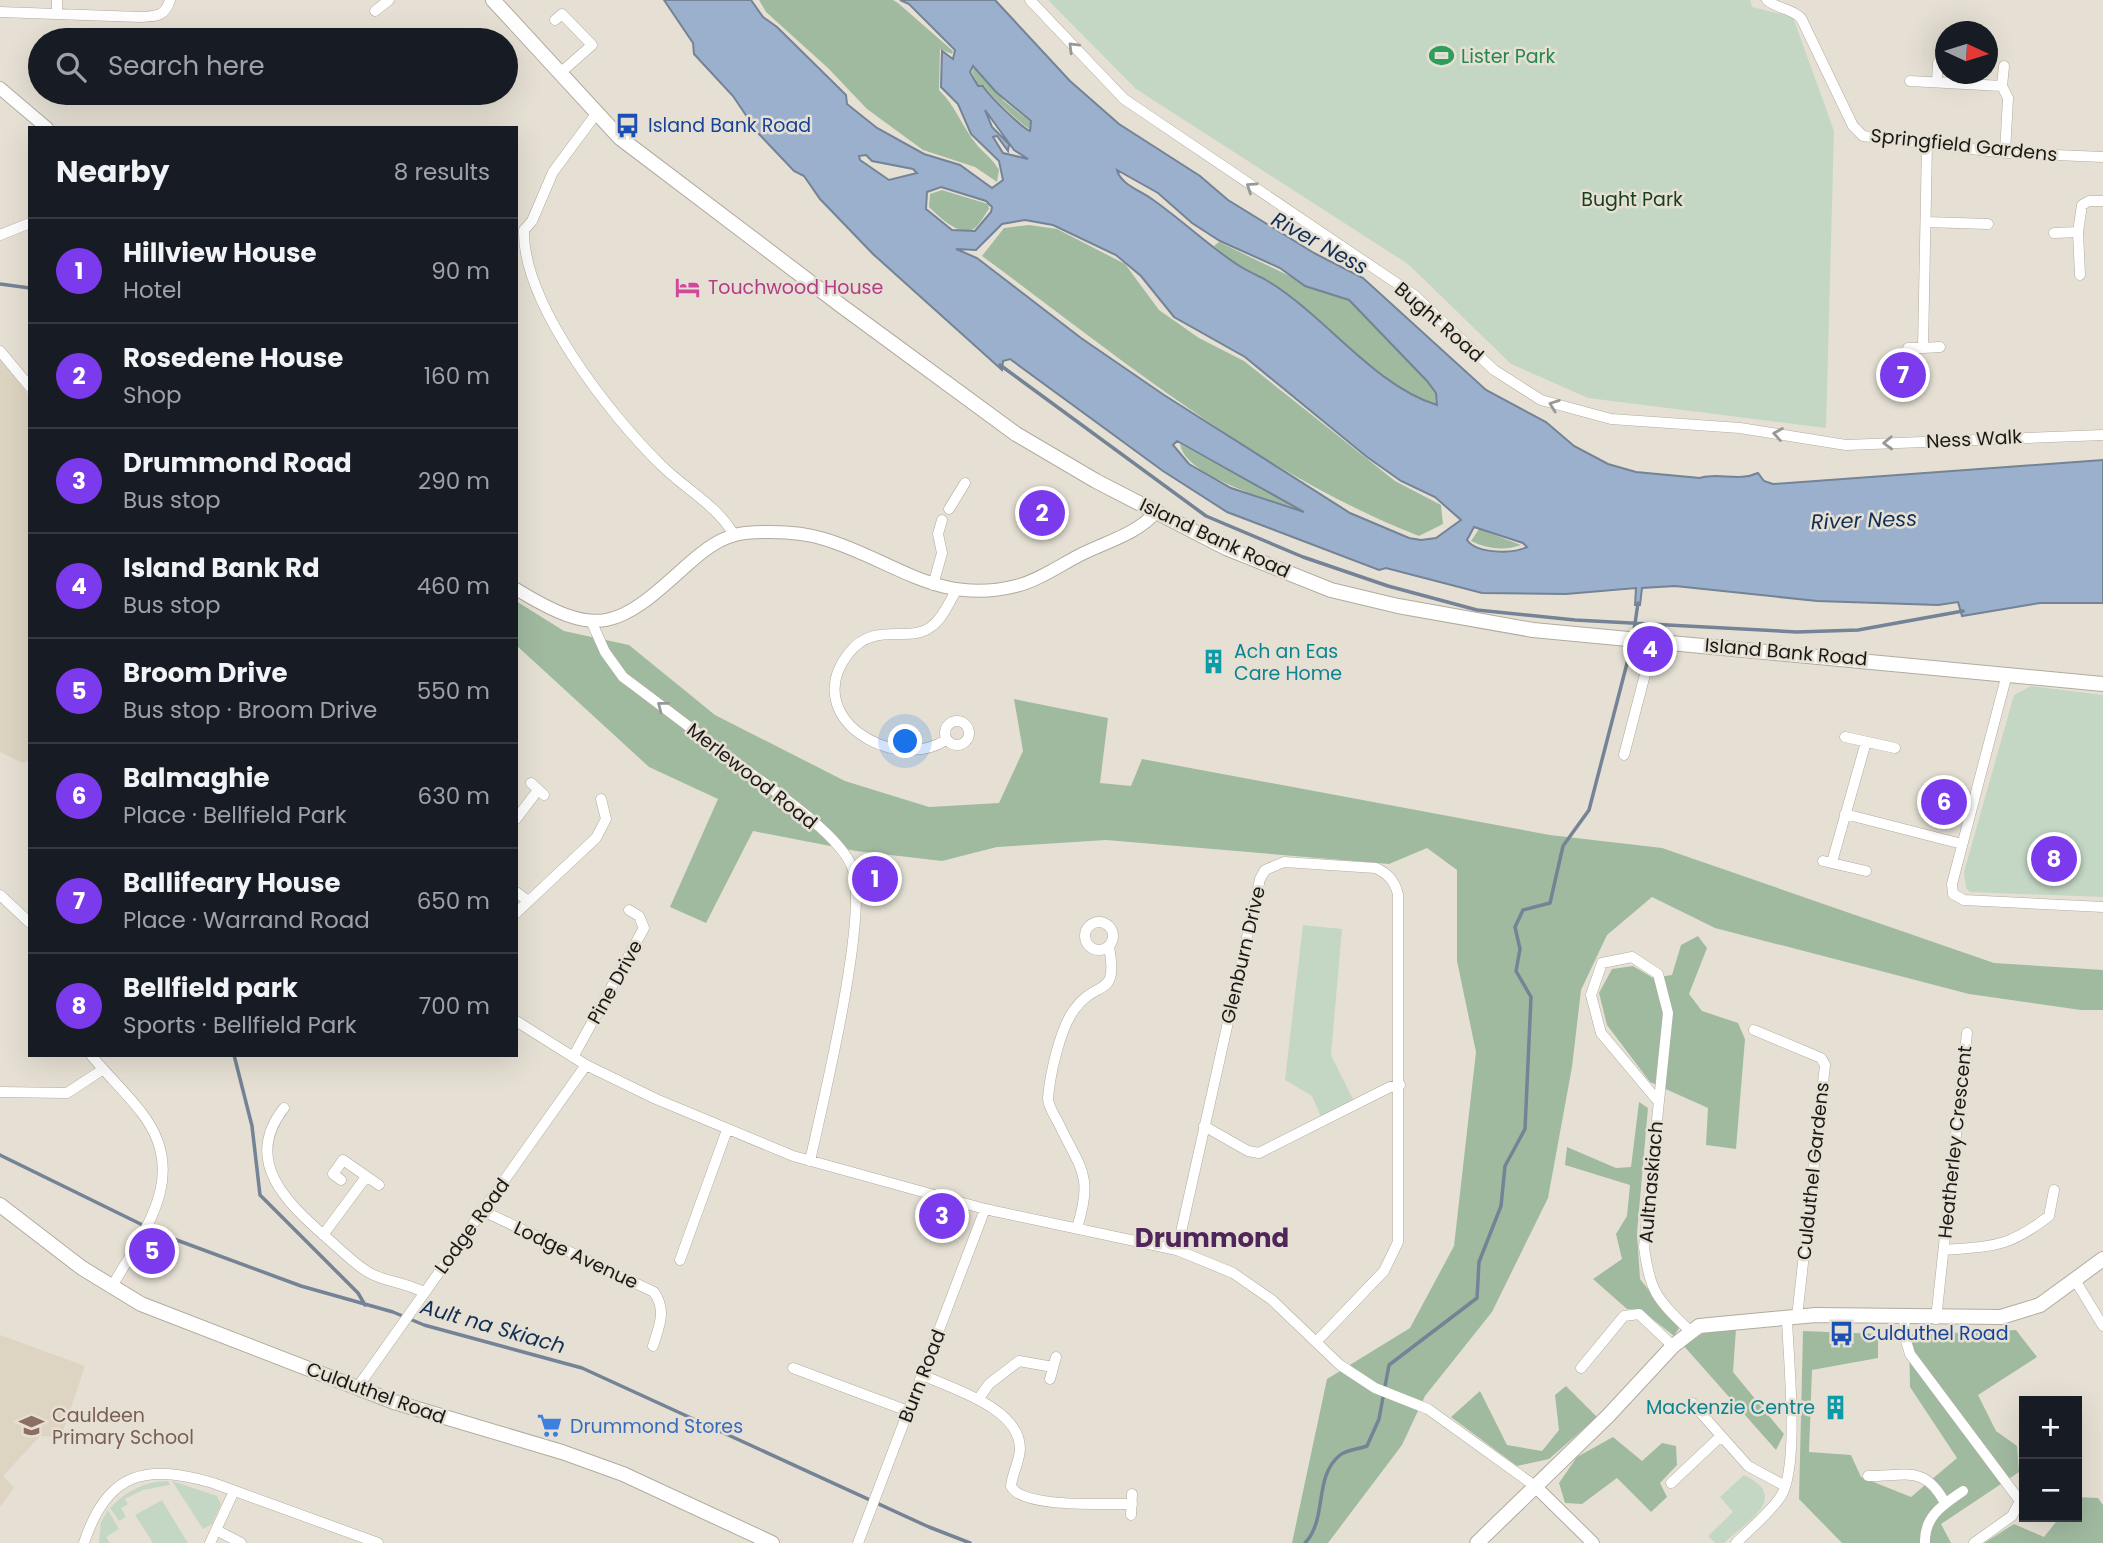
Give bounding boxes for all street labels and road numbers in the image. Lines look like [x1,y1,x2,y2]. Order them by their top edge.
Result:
street label: Springfield Gardens [1869,122,2059,168]
street label: Bught Road [1389,276,1489,368]
street label: Ness Walk [1925,423,2023,455]
street label: Island Bank Road [1135,491,1295,585]
street label: Island Bank Road [1704,631,1868,673]
street label: Merlewood Road [681,716,823,836]
street label: Glenburn Drive [1214,884,1272,1026]
street label: Pine Drive [581,935,649,1029]
street label: Heatherley Crescent [1931,1044,1979,1240]
street label: Culduthel Gardens [1790,1081,1836,1261]
street label: Aultnaskiach [1632,1120,1670,1244]
street label: Lodge Road [428,1173,516,1279]
street label: Lodge Avenue [509,1214,643,1296]
street label: Burn Road [892,1326,952,1426]
street label: Culduthel Road [303,1355,449,1431]

